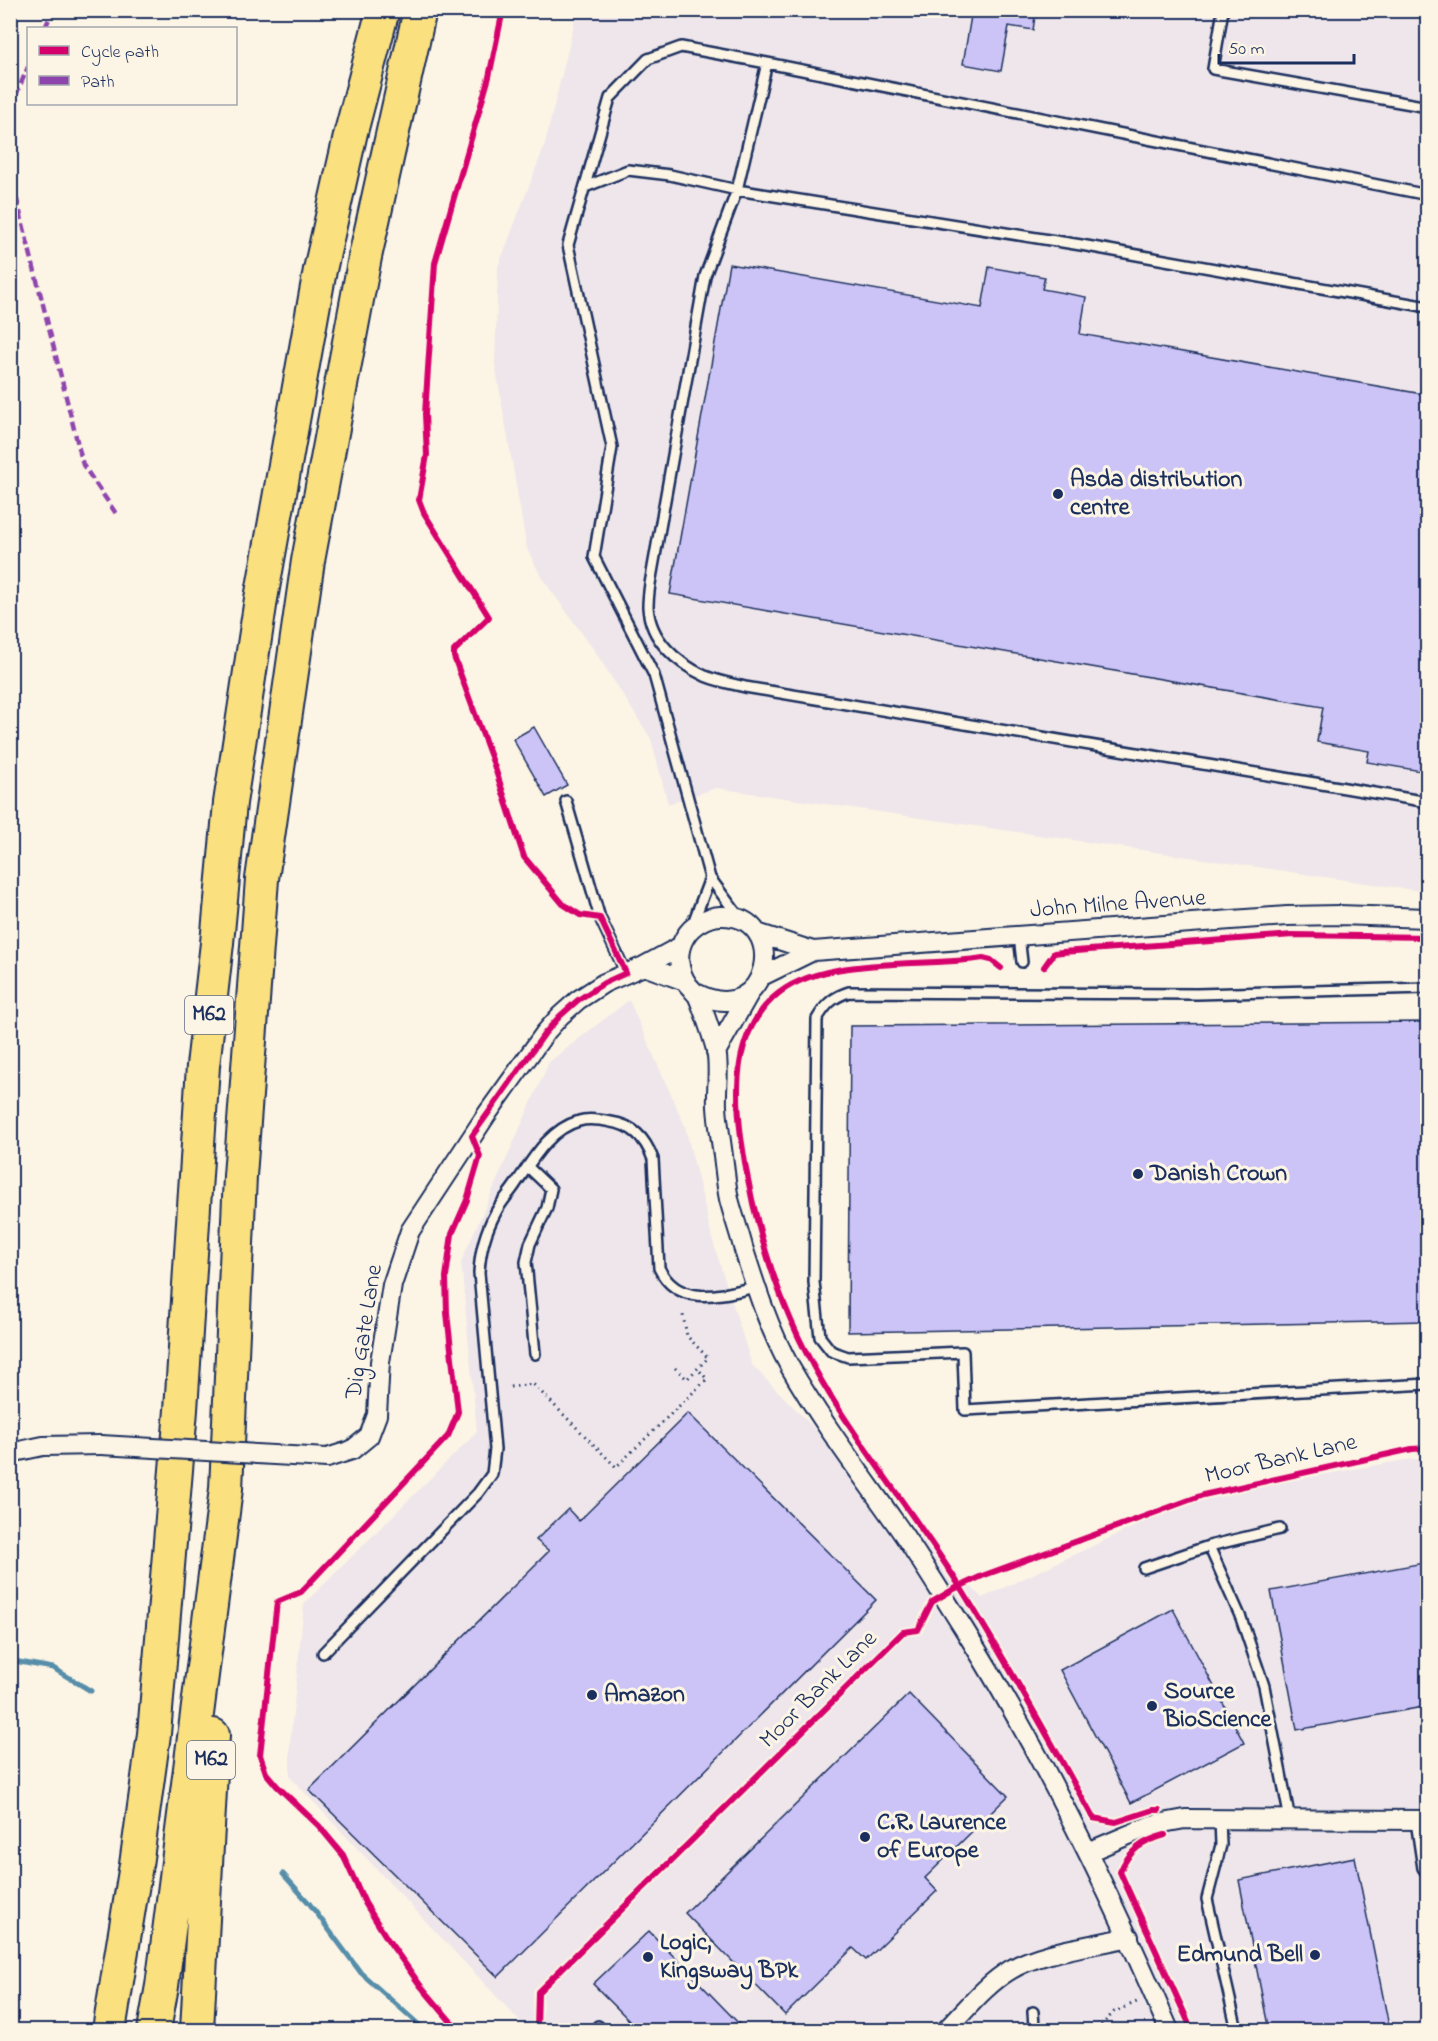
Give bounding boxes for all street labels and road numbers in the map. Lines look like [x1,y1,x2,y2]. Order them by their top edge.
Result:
street label: John Milne Avenue [1029,881,1207,929]
road number: M62 [185,996,233,1034]
street label: Dig Gate Lane [337,1262,393,1403]
street label: Moor Bank Lane [1202,1425,1361,1494]
street label: Moor Bank Lane [752,1623,886,1757]
road number: M62 [187,1741,235,1779]

